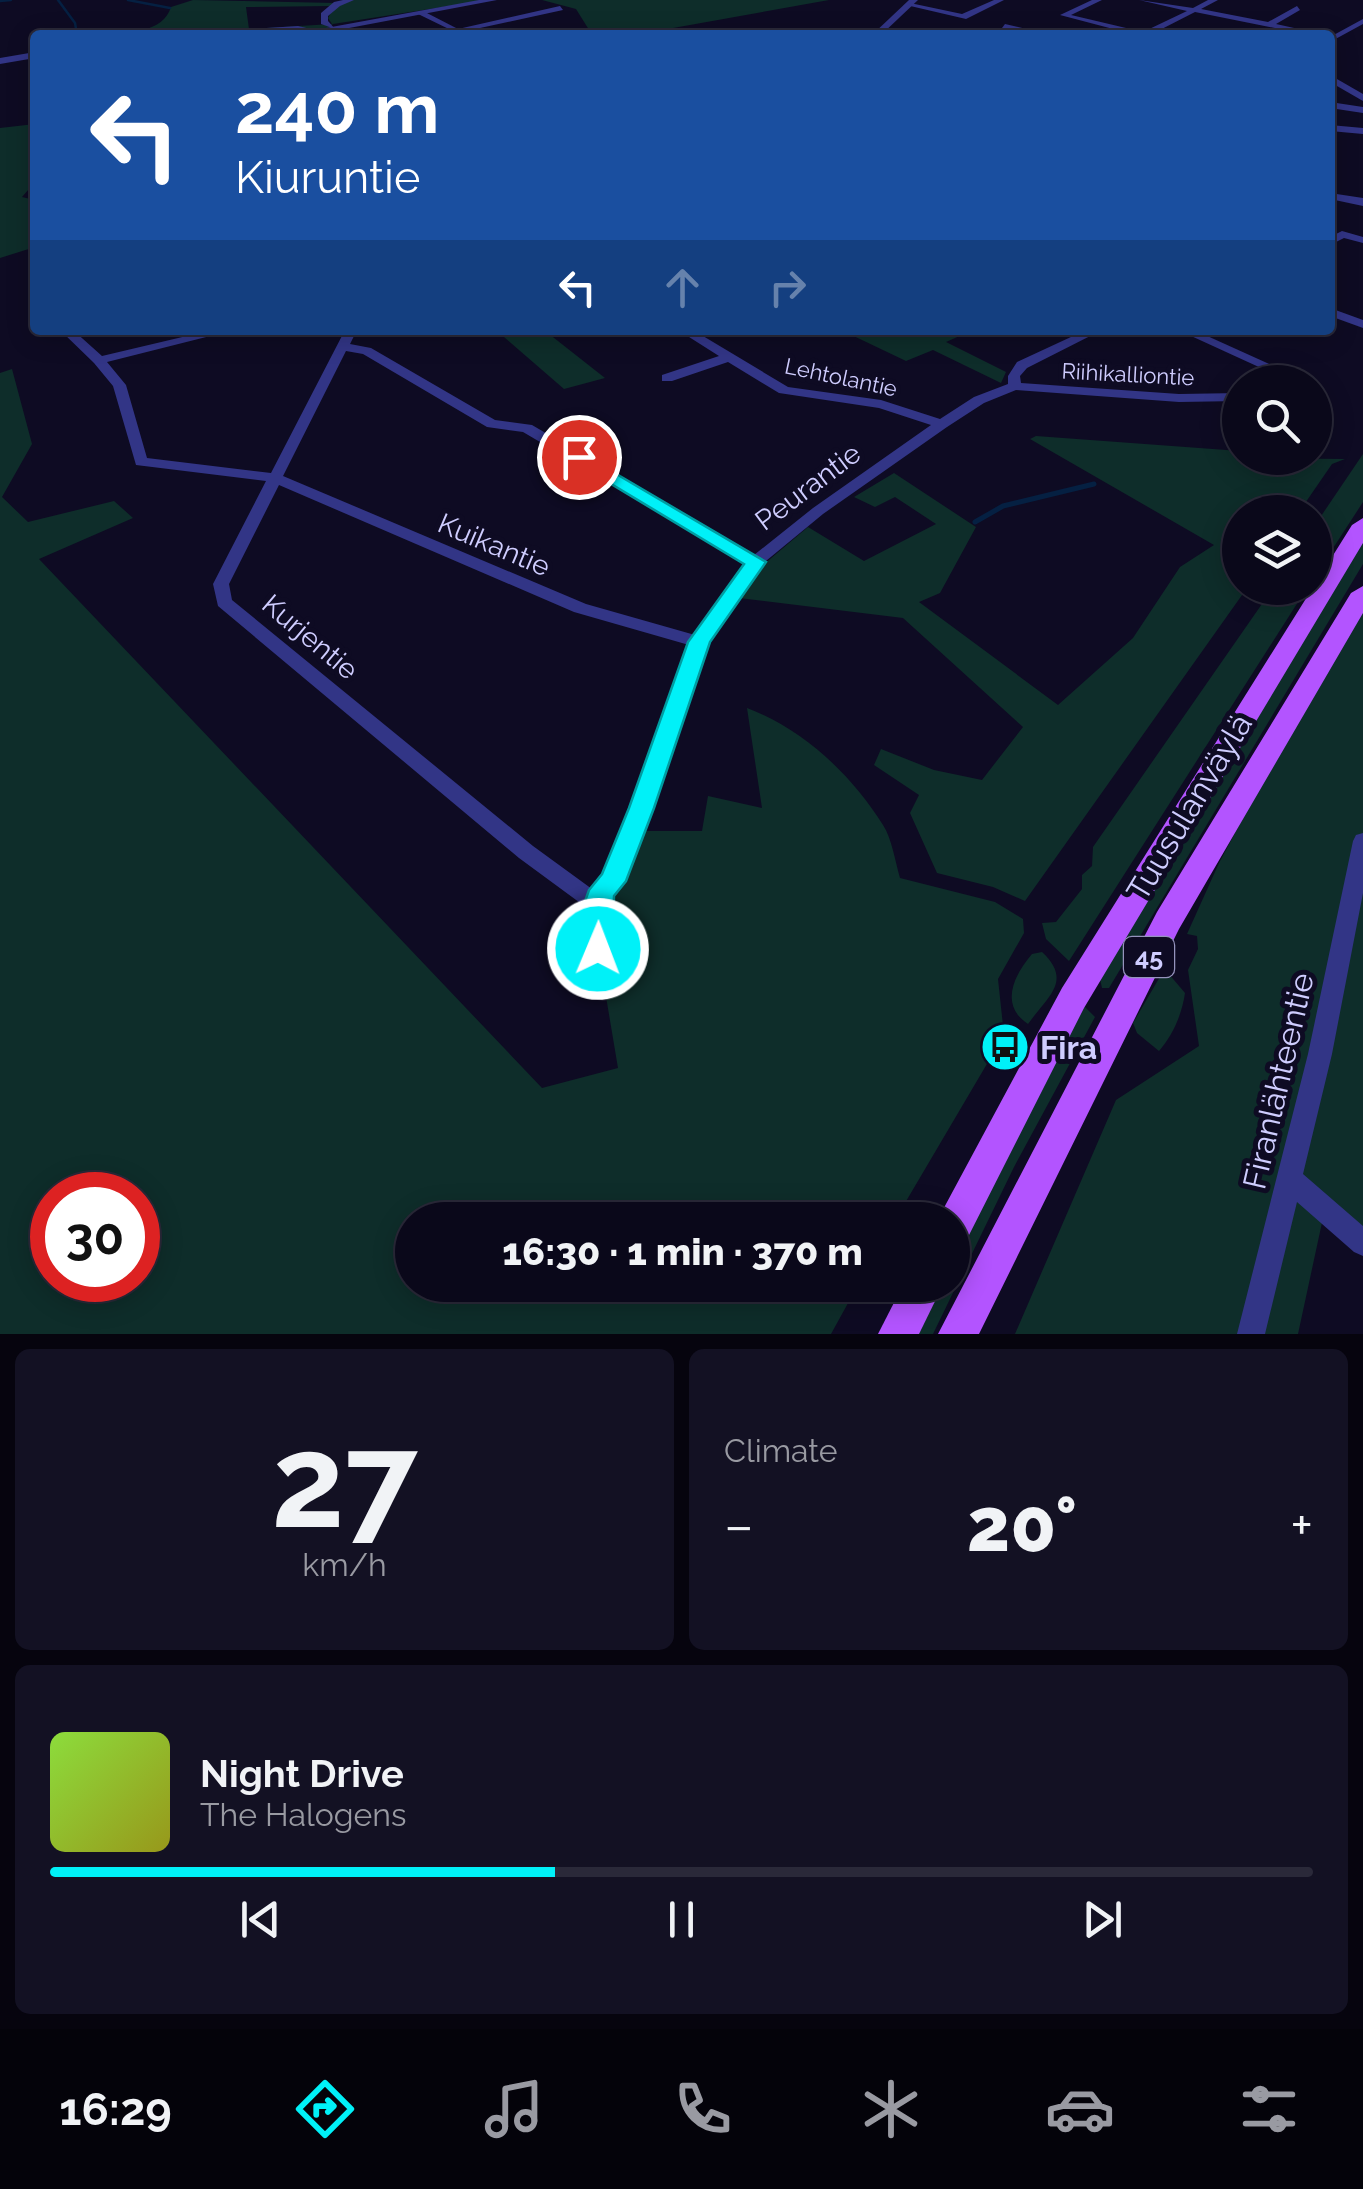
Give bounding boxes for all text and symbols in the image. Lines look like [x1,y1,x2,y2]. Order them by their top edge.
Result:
text: 240 m [235,67,439,149]
icon: left [70,70,200,200]
text: Kiuruntie [235,151,420,204]
icon: left [550,260,605,315]
icon: ahead [655,260,710,315]
icon: right [760,260,815,315]
street label: Lehtolantie [782,352,900,402]
street label: Riihikalliontie [1061,358,1195,390]
map controls [1222,365,1332,605]
button: search [1222,365,1332,475]
pin [537,415,622,500]
icon: arrive [552,430,607,485]
street label: Peurantie [749,437,867,537]
button: layers [1222,495,1332,605]
street label: Kuikantie [433,507,555,583]
street label: Kurjentie [255,587,365,687]
street label: Tuusulanväylä [1119,707,1259,907]
position arrow [546,897,650,1001]
road number: 45 [1124,937,1174,977]
street label: Firanlähteentie [1235,969,1321,1193]
bus stop icon: Fira [979,1021,1031,1073]
place label: Fira [1040,1029,1097,1066]
speed limit sign: 30 [30,1172,160,1302]
text: 16:30 · 1 min · 370 m [502,1229,863,1274]
text: 27 [271,1405,418,1557]
text: Climate [724,1432,838,1469]
text: 20° [967,1480,1077,1569]
text: − [724,1493,754,1558]
text: + [1290,1493,1313,1558]
text: km/h [302,1546,387,1583]
text: Night Drive [200,1751,404,1796]
text: The Halogens [200,1796,406,1833]
icon: previous [233,1892,288,1947]
icon: pause [654,1892,709,1947]
icon: next [1075,1892,1130,1947]
icon: directions [290,2074,360,2144]
icon: music [479,2074,549,2144]
icon: phone [668,2074,738,2144]
icon: climate [856,2074,926,2144]
icon: car [1045,2074,1115,2144]
icon: filters [1234,2074,1304,2144]
text: 16:29 [59,2083,172,2136]

